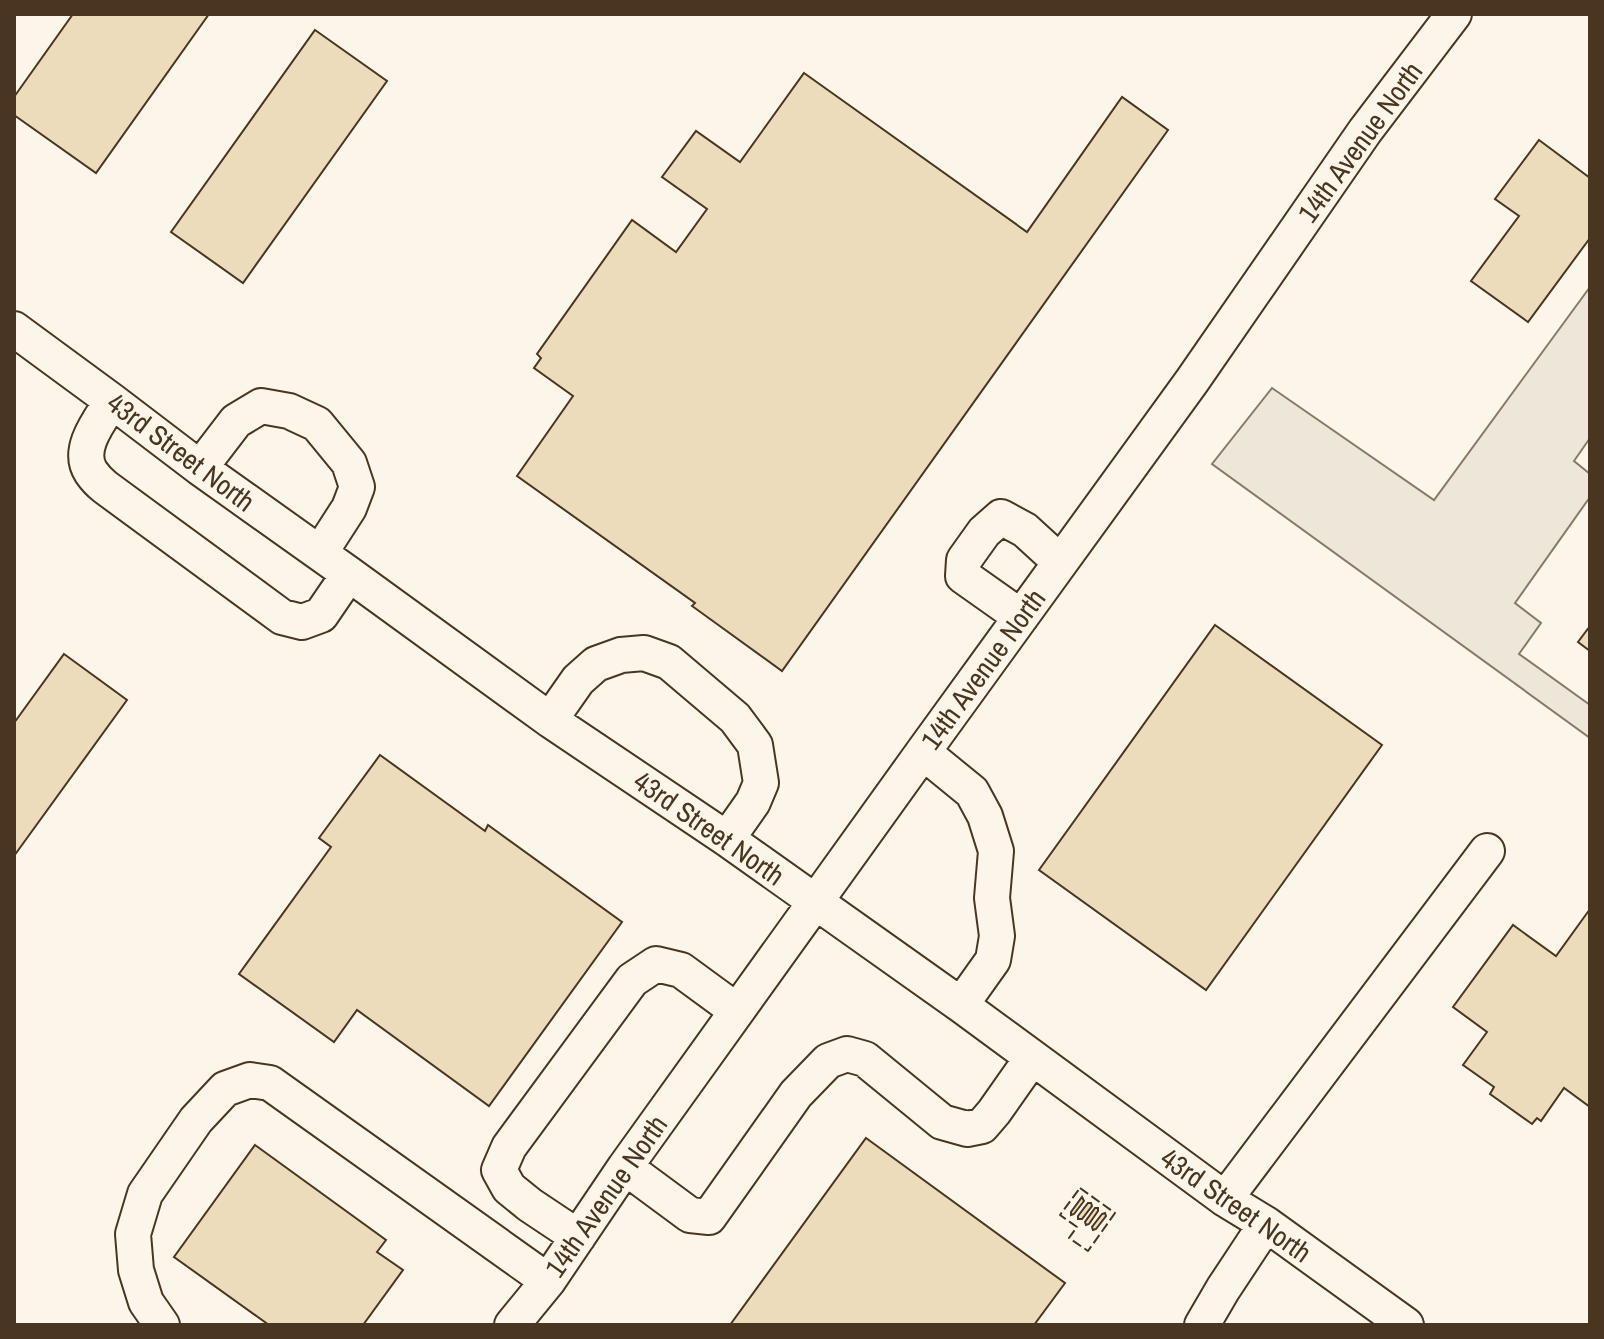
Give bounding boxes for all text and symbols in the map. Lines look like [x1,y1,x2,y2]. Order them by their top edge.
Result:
street label: 14th Avenue North [1289,54,1431,230]
street label: 43rd Street North [99,384,263,520]
street label: 14th Avenue North [912,581,1054,757]
street label: 43rd Street North [626,762,792,894]
street label: 14th Avenue North [536,1107,676,1285]
street label: 43rd Street North [1153,1139,1319,1271]

